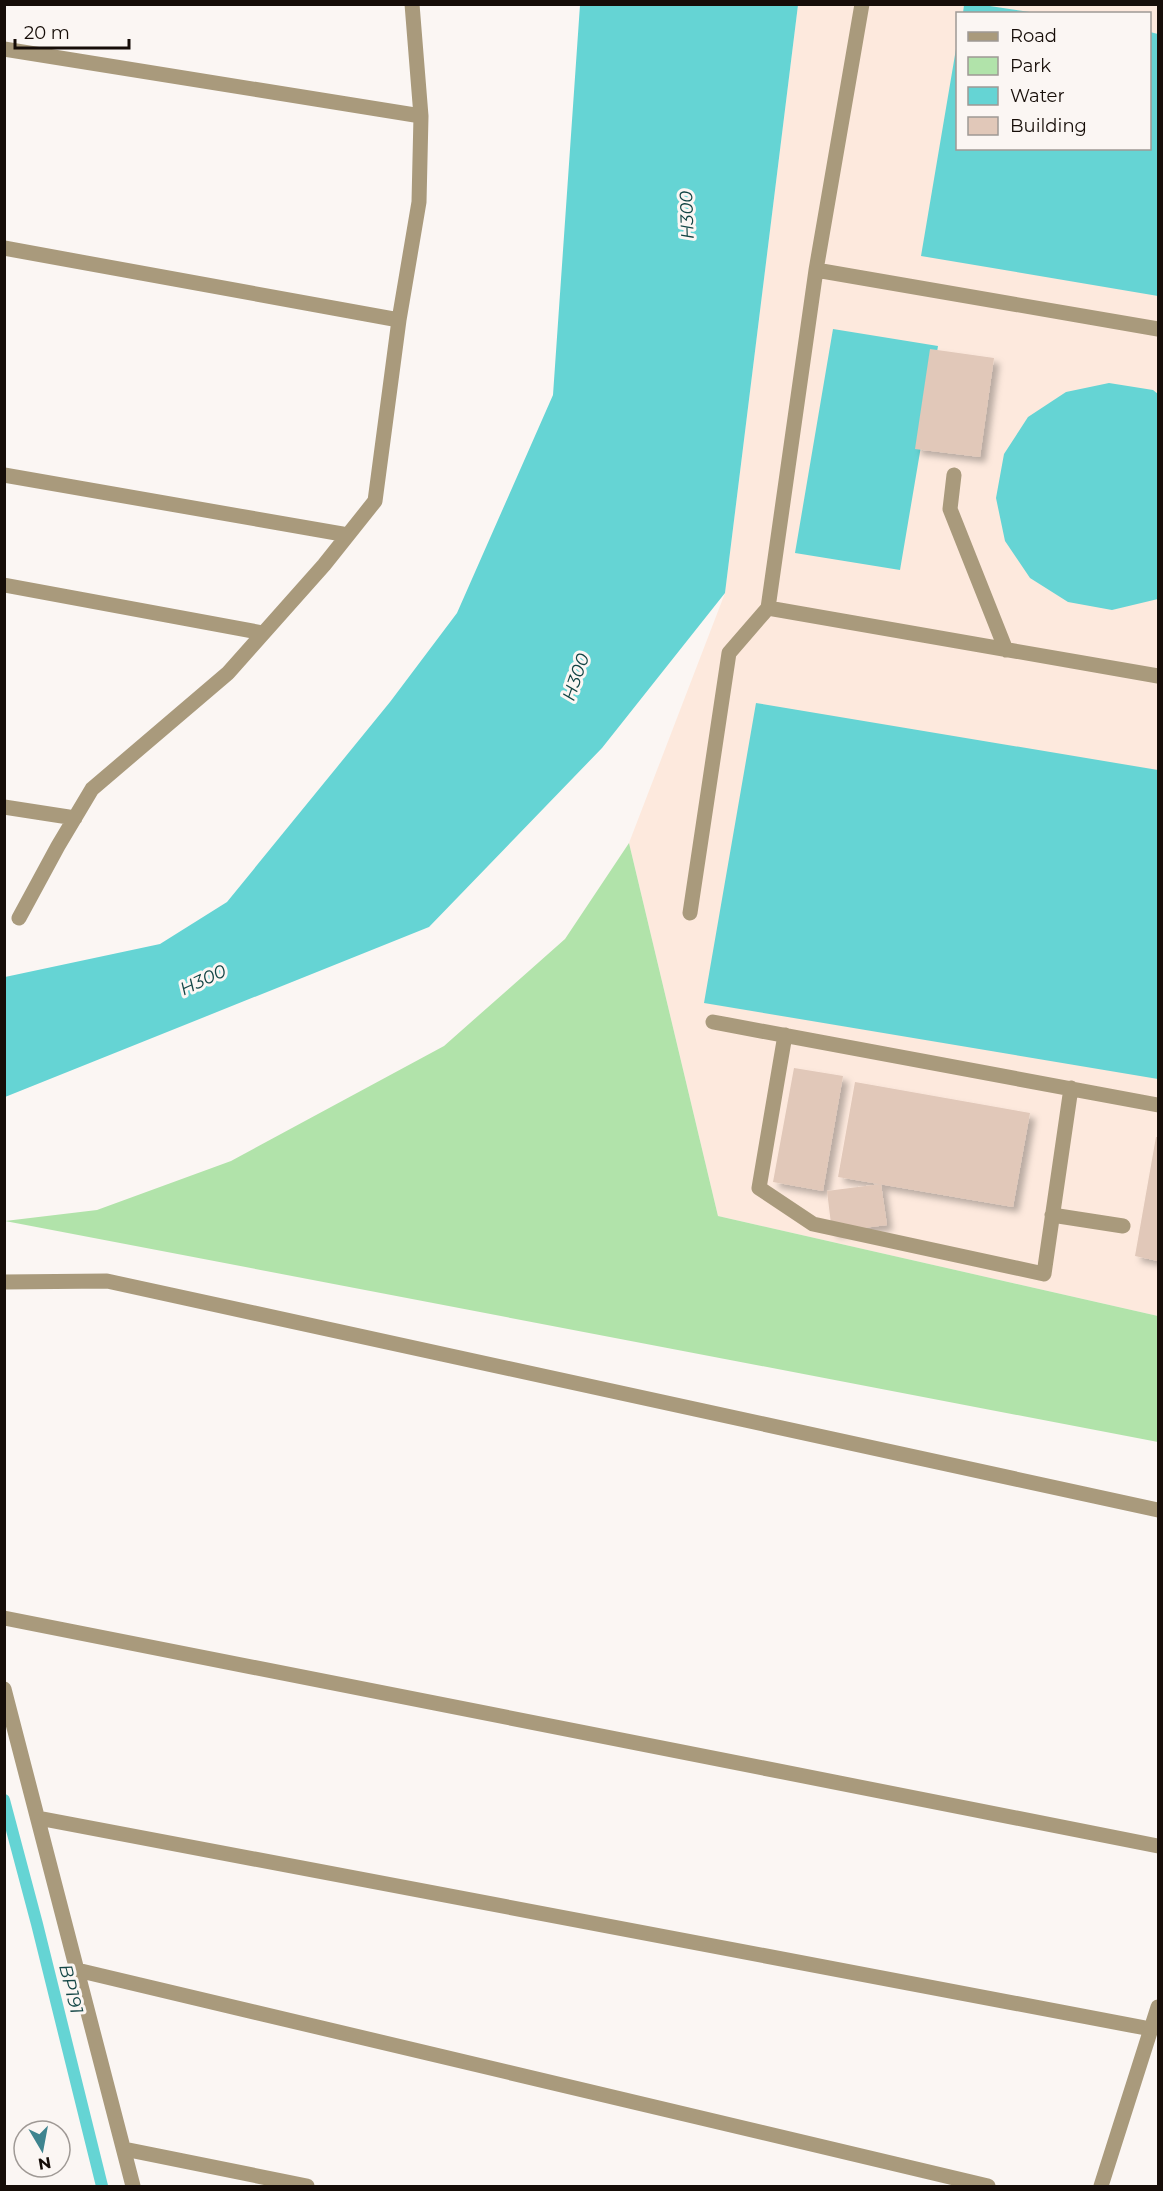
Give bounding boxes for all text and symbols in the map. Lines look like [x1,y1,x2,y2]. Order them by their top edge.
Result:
scale bar [15,12,129,50]
legend [956,12,1151,150]
text: 20 m [24,22,70,44]
text: Road [1010,25,1057,47]
text: Park [1010,55,1051,77]
text: Water [1010,85,1065,107]
text: Building [1010,115,1087,137]
water label: H300 [675,190,699,240]
water label: H300 [558,650,594,704]
water label: H300 [176,960,230,1000]
water label: BP191 [54,1962,88,2017]
north arrow [12,2119,72,2179]
text: N [36,2153,53,2174]

